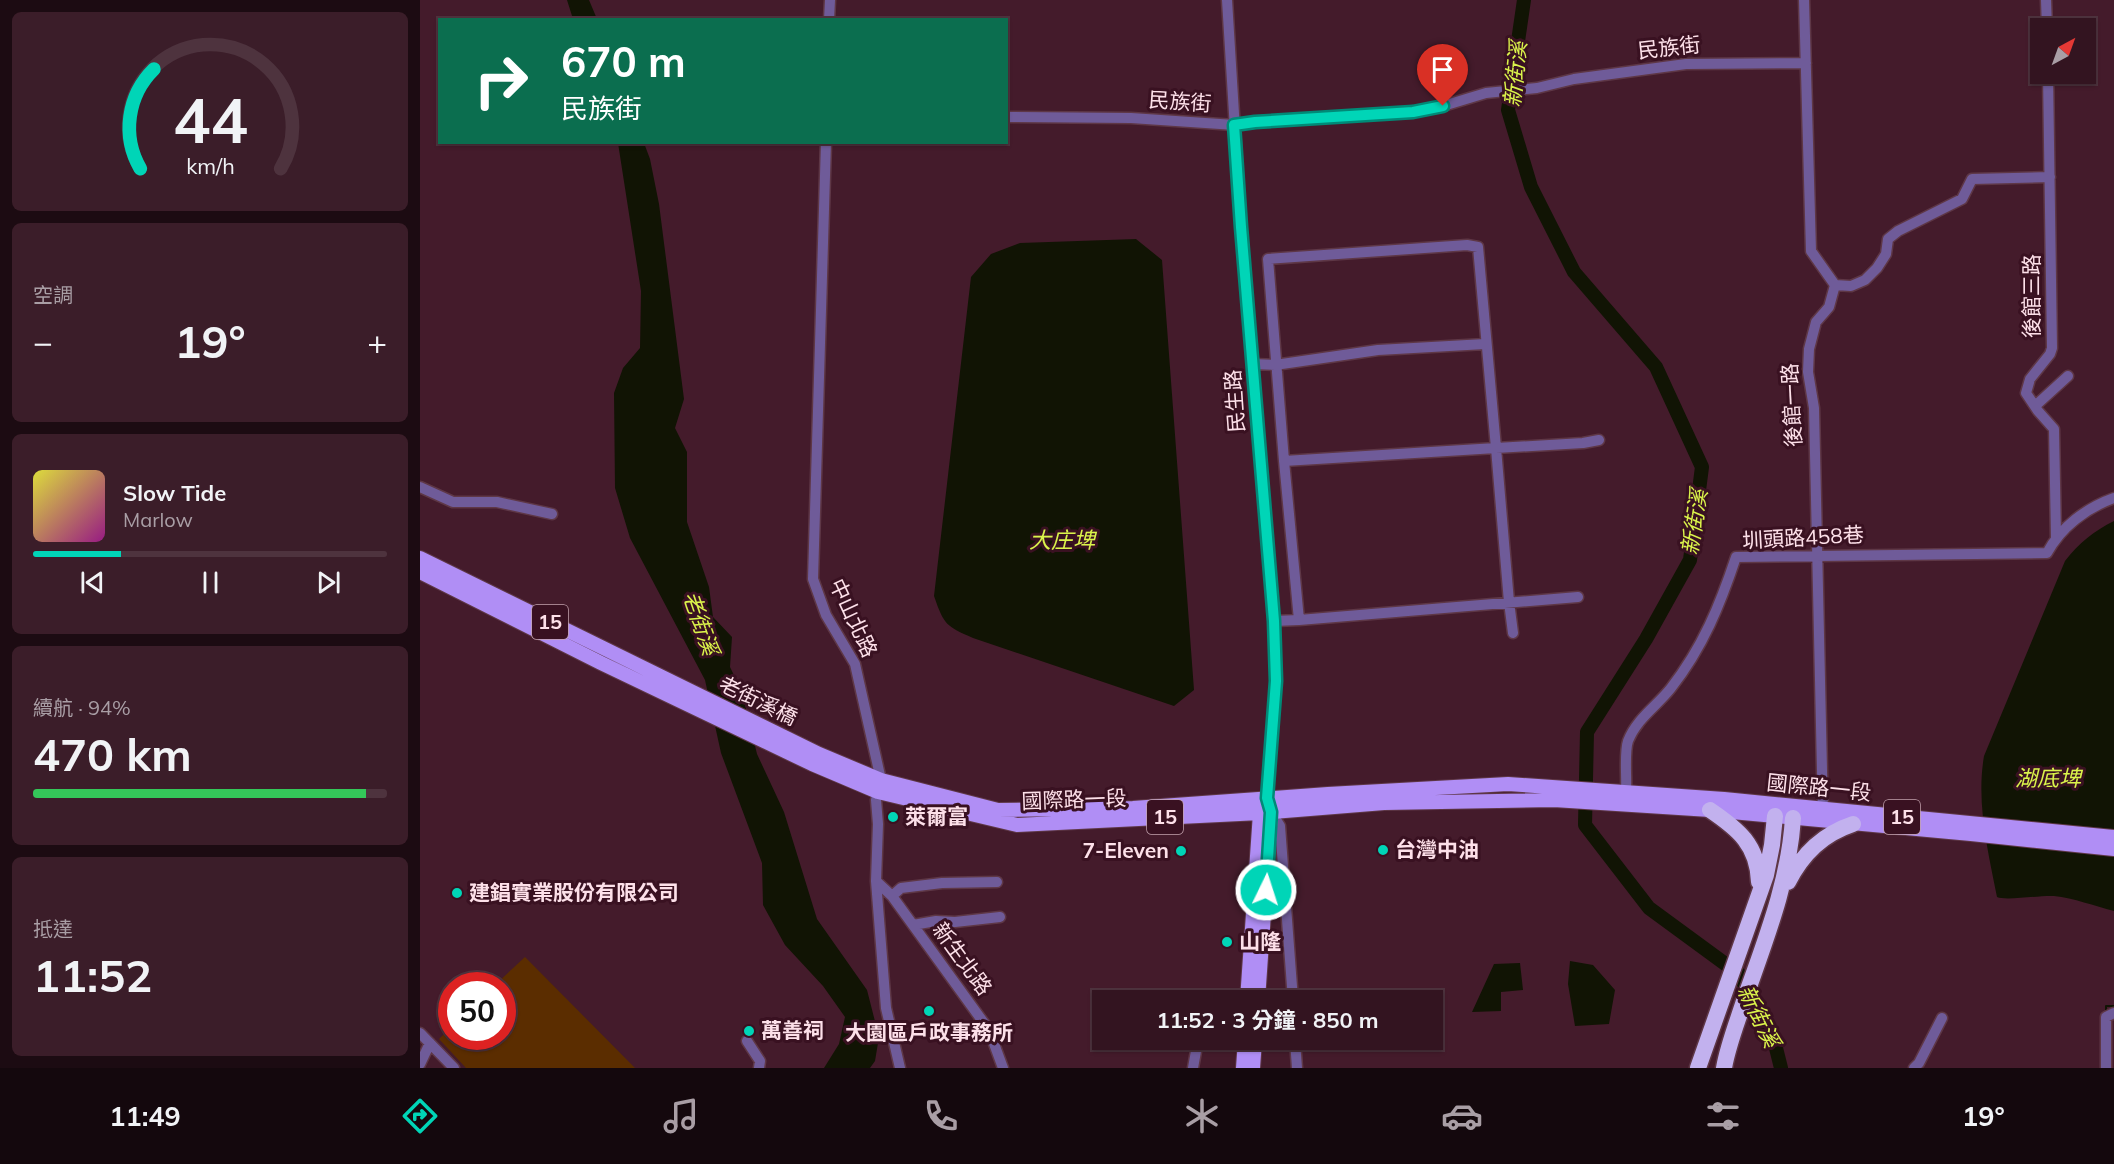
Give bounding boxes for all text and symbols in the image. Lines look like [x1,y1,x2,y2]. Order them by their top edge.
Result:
north arrow [2030,18,2096,84]
map controls [2030,18,2096,84]
street label: 民族街 [1636,31,1702,63]
text: 670 m [561,35,686,88]
water label: 新街溪 [1498,37,1533,108]
icon: right [462,42,540,120]
pin [1417,44,1468,106]
icon: arrive [1426,53,1459,86]
text: 44 [173,80,247,159]
street label: 民族街 [1148,86,1212,116]
text: 民族街 [561,91,642,125]
text: km/h [186,152,234,179]
street label: 後館三路 [2018,254,2044,338]
text: 空調 [33,282,73,307]
text: 19° [174,313,246,369]
text: − [33,321,53,362]
text: + [367,321,387,362]
street label: 後館一路 [1776,362,1806,448]
street label: 民生路 [1219,369,1249,433]
text: Slow Tide [123,479,226,507]
water label: 新街溪 [1675,484,1713,557]
text: Marlow [123,507,193,532]
street label: 圳頭路458巷 [1741,521,1864,553]
water label: 大庄埤 [1029,526,1098,554]
icon: previous [76,566,109,599]
icon: pause [194,566,227,599]
icon: next [312,566,345,599]
street label: 中山北路 [824,574,883,661]
water label: 老街溪 [677,587,726,662]
road number: 15 [532,605,568,639]
street label: 老街溪橋 [715,670,802,730]
text: 續航 · 94% [33,695,131,720]
text: 470 km [33,726,192,782]
water label: 湖底埤 [2015,764,2084,792]
street label: 國際路一段 [1766,769,1873,805]
street label: 國際路一段 [1021,784,1127,814]
road number: 15 [1147,800,1183,834]
road number: 15 [1884,800,1920,834]
place label: 萊爾富 [905,803,968,829]
marker: 萊爾富 [886,810,900,824]
place label: 台灣中油 [1395,836,1479,862]
place label: 7-Eleven [1083,837,1169,863]
marker: 台灣中油 [1376,843,1390,857]
marker: 7-Eleven [1174,844,1188,858]
position arrow [1234,858,1298,922]
place label: 建錩實業股份有限公司 [469,879,679,905]
marker: 建錩實業股份有限公司 [450,886,464,900]
text: 抵達 [33,916,73,941]
street label: 新生北路 [928,917,998,1000]
place label: 山隆 [1239,928,1281,954]
marker: 山隆 [1220,935,1234,949]
text: 11:52 [33,947,152,1003]
speed limit sign: 50 [438,972,516,1050]
water label: 新街溪 [1732,980,1787,1054]
marker: 大園區戶政事務所 [922,1004,936,1018]
text: 11:52 · 3 分鐘 · 850 m [1156,1006,1379,1034]
place label: 萬善祠 [761,1017,824,1043]
place label: 大園區戶政事務所 [845,1019,1013,1045]
marker: 萬善祠 [742,1024,756,1038]
icon: directions [399,1095,441,1137]
icon: music [660,1095,702,1137]
icon: phone [920,1095,962,1137]
icon: climate [1181,1095,1223,1137]
icon: car [1441,1095,1483,1137]
icon: filters [1702,1095,1744,1137]
text: 11:49 [109,1099,181,1133]
text: 19° [1962,1099,2005,1133]

